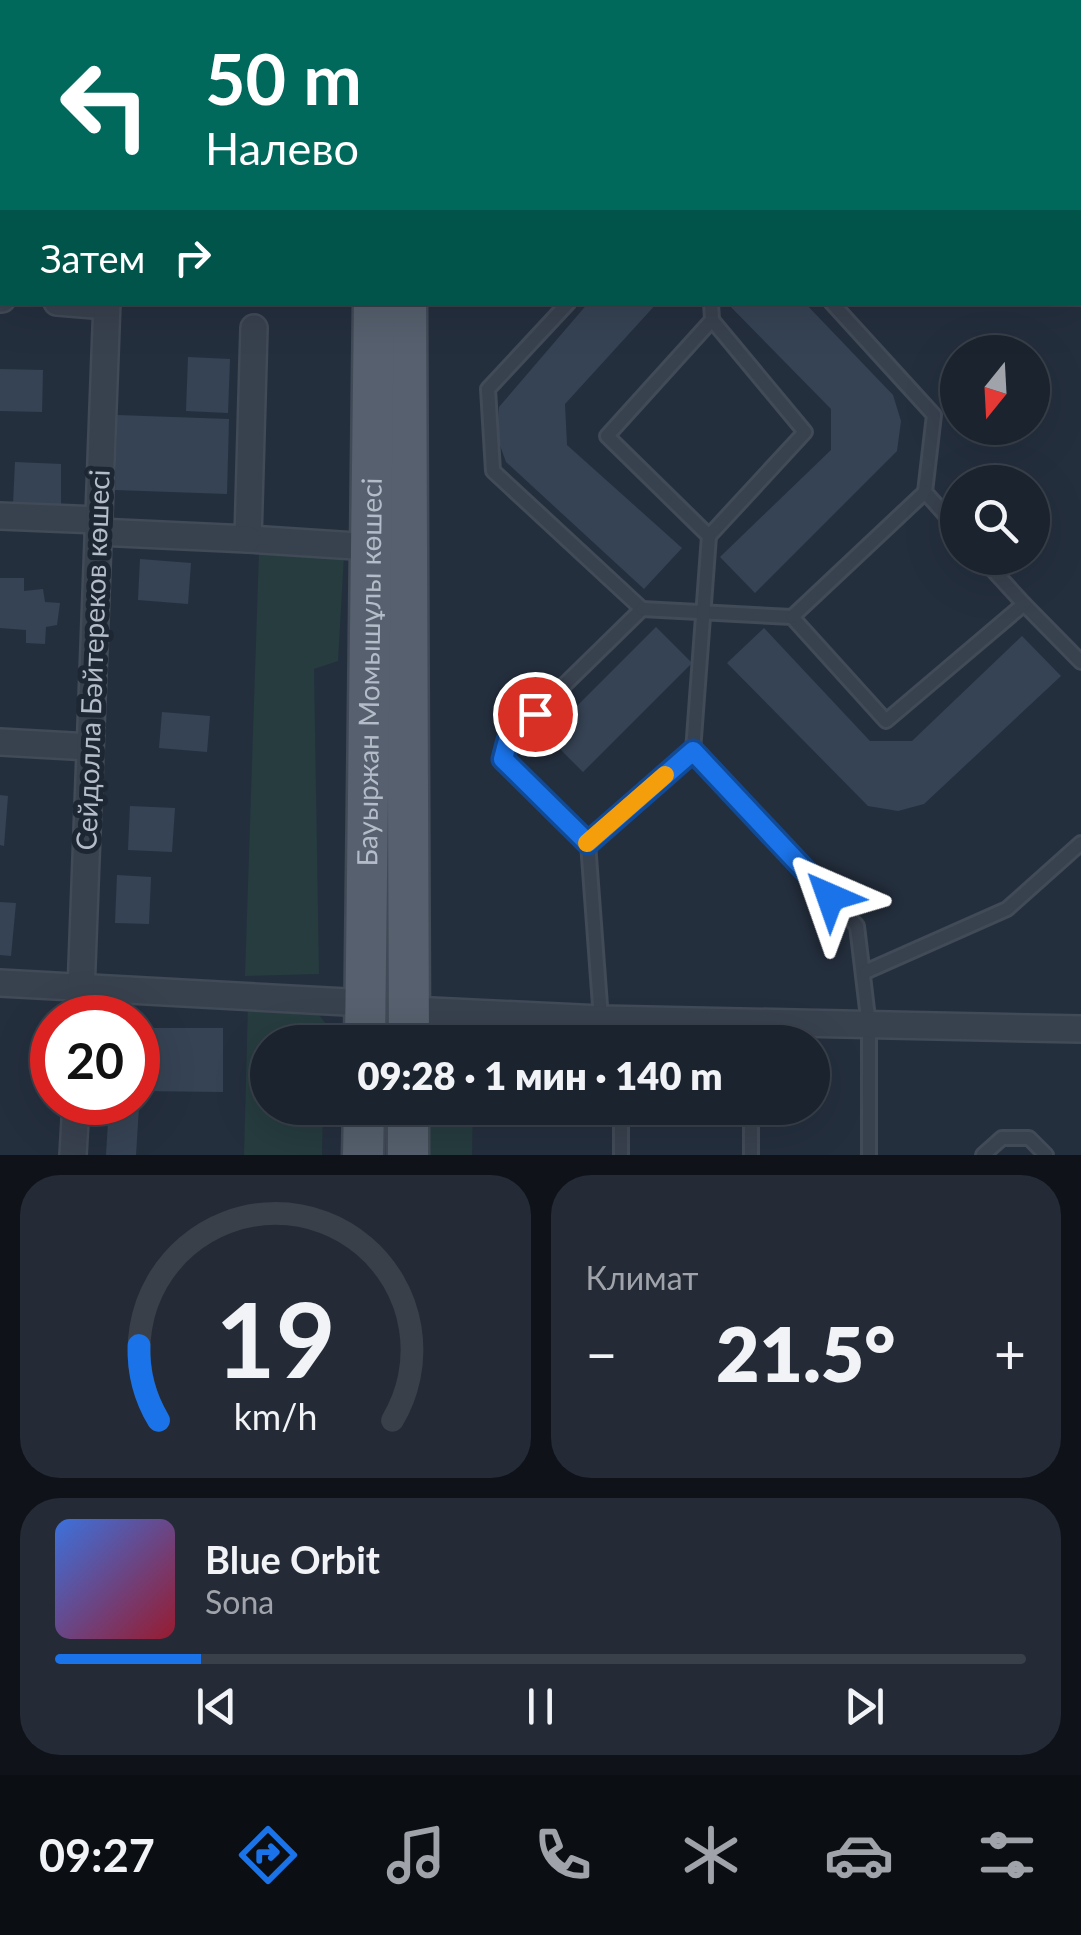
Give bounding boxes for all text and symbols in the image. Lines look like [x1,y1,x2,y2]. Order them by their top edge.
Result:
text: 50 m [205,36,362,120]
icon: left [40,40,170,170]
text: Налево [205,121,359,175]
icon: right [165,230,220,285]
text: Затем [40,235,145,281]
north arrow [940,335,1050,445]
map controls [940,335,1050,575]
button: search [940,465,1050,575]
street label: Сейдолла Бәйтереков көшесі [68,469,116,851]
street label: Бауыржан Момышұлы көшесі [349,477,388,867]
pin [493,672,578,757]
icon: arrive [508,687,563,742]
position arrow [778,845,882,949]
speed limit sign: 20 [30,995,160,1125]
text: 09:28 · 1 мин · 140 m [357,1052,723,1098]
text: Климат [586,1258,698,1297]
text: 19 [215,1275,336,1400]
text: 21.5° [716,1308,896,1398]
text: − [586,1320,617,1386]
text: + [994,1320,1026,1386]
text: km/h [233,1395,317,1438]
text: Blue Orbit [205,1536,380,1582]
text: Sona [205,1582,274,1621]
icon: previous [189,1679,244,1734]
icon: pause [513,1679,568,1734]
icon: next [837,1679,892,1734]
icon: directions [233,1820,303,1890]
icon: music [381,1820,451,1890]
icon: phone [528,1820,598,1890]
icon: climate [676,1820,746,1890]
icon: car [824,1820,894,1890]
icon: filters [972,1820,1042,1890]
text: 09:27 [39,1828,155,1882]

